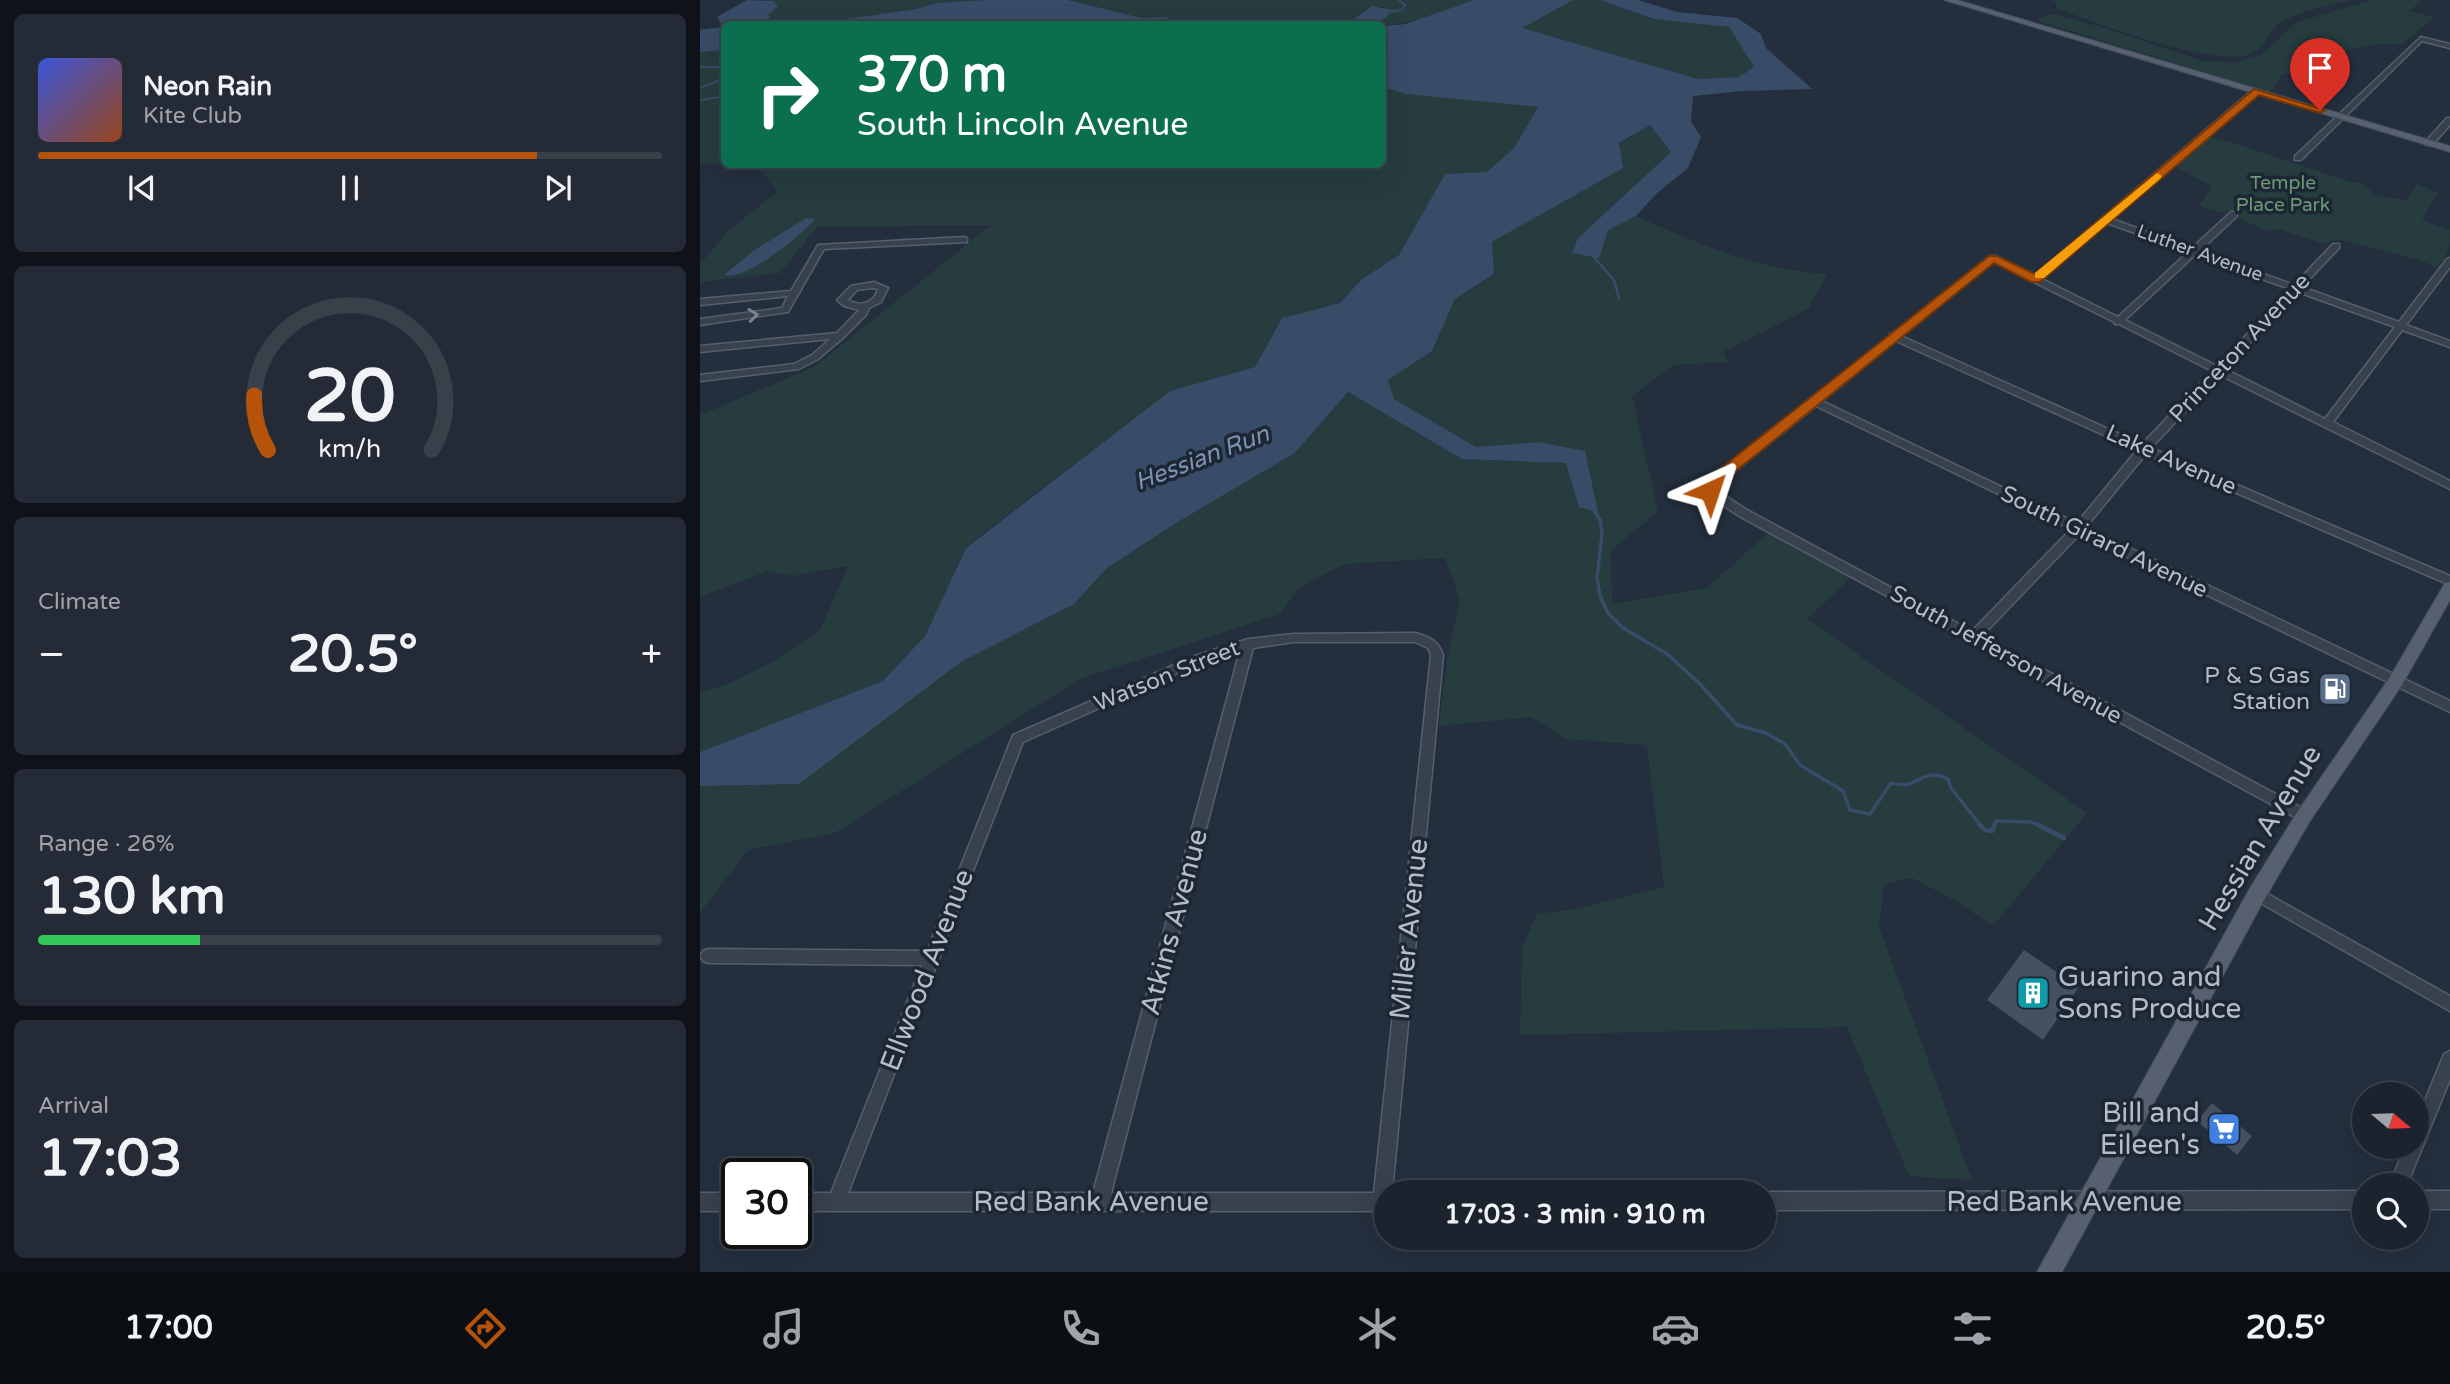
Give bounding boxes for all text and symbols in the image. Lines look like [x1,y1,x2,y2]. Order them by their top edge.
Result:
pin [2290,38,2350,110]
text: 370 m [857,46,1007,105]
icon: right [742,49,833,140]
icon: arrive [2301,49,2339,87]
text: Neon Rain [143,71,272,102]
text: Kite Club [143,102,242,130]
text: South Lincoln Avenue [857,106,1188,144]
icon: previous [123,169,161,207]
icon: pause [331,169,369,207]
icon: next [539,169,577,207]
park label: Temple Place Park [2236,172,2330,216]
street label: Luther Avenue [2134,220,2266,286]
street label: Princeton Avenue [2164,268,2316,428]
one-way arrow [747,308,758,323]
text: 20 [304,354,396,442]
water label: Hessian Run [1131,419,1274,497]
street label: Lake Avenue [2101,419,2241,501]
text: km/h [319,434,381,464]
position arrow [1673,454,1747,528]
street label: South Girard Avenue [1996,480,2212,604]
street label: South Jefferson Avenue [1885,579,2127,731]
text: Climate [38,588,121,616]
text: 20.5° [288,623,418,686]
text: − [38,632,65,678]
text: + [641,632,662,678]
street label: Watson Street [1090,634,1244,718]
place label: P & S Gas Station [2204,662,2310,716]
fuel station icon: P & S Gas Station [2316,670,2354,708]
street label: Hessian Avenue [2191,739,2329,937]
street label: Atkins Avenue [1133,825,1215,1019]
text: Range · 26% [38,830,174,858]
street label: Miller Avenue [1383,837,1435,1021]
street label: Ellwood Avenue [873,864,981,1076]
text: 130 km [38,865,226,928]
place label: Guarino and Sons Produce [2058,960,2241,1026]
building icon: Guarino and Sons Produce [2014,974,2052,1012]
north arrow [2352,1082,2429,1158]
map controls [2352,1082,2429,1250]
text: Arrival [38,1092,109,1120]
place label: Bill and Eileen's [2100,1096,2200,1162]
supermarket icon: Bill and Eileen's [2205,1110,2243,1148]
text: 17:03 [38,1127,182,1190]
speed limit sign: 30 [721,1158,812,1249]
button: search [2352,1173,2429,1250]
street label: Red Bank Avenue [973,1185,1209,1219]
street label: Red Bank Avenue [1946,1185,2182,1219]
text: 17:03 · 3 min · 910 m [1444,1199,1706,1230]
icon: directions [461,1304,510,1353]
icon: music [759,1304,808,1353]
icon: phone [1056,1304,1105,1353]
icon: climate [1353,1304,1402,1353]
icon: car [1651,1304,1700,1353]
icon: filters [1948,1304,1997,1353]
text: 17:00 [124,1309,213,1347]
text: 20.5° [2246,1309,2326,1347]

